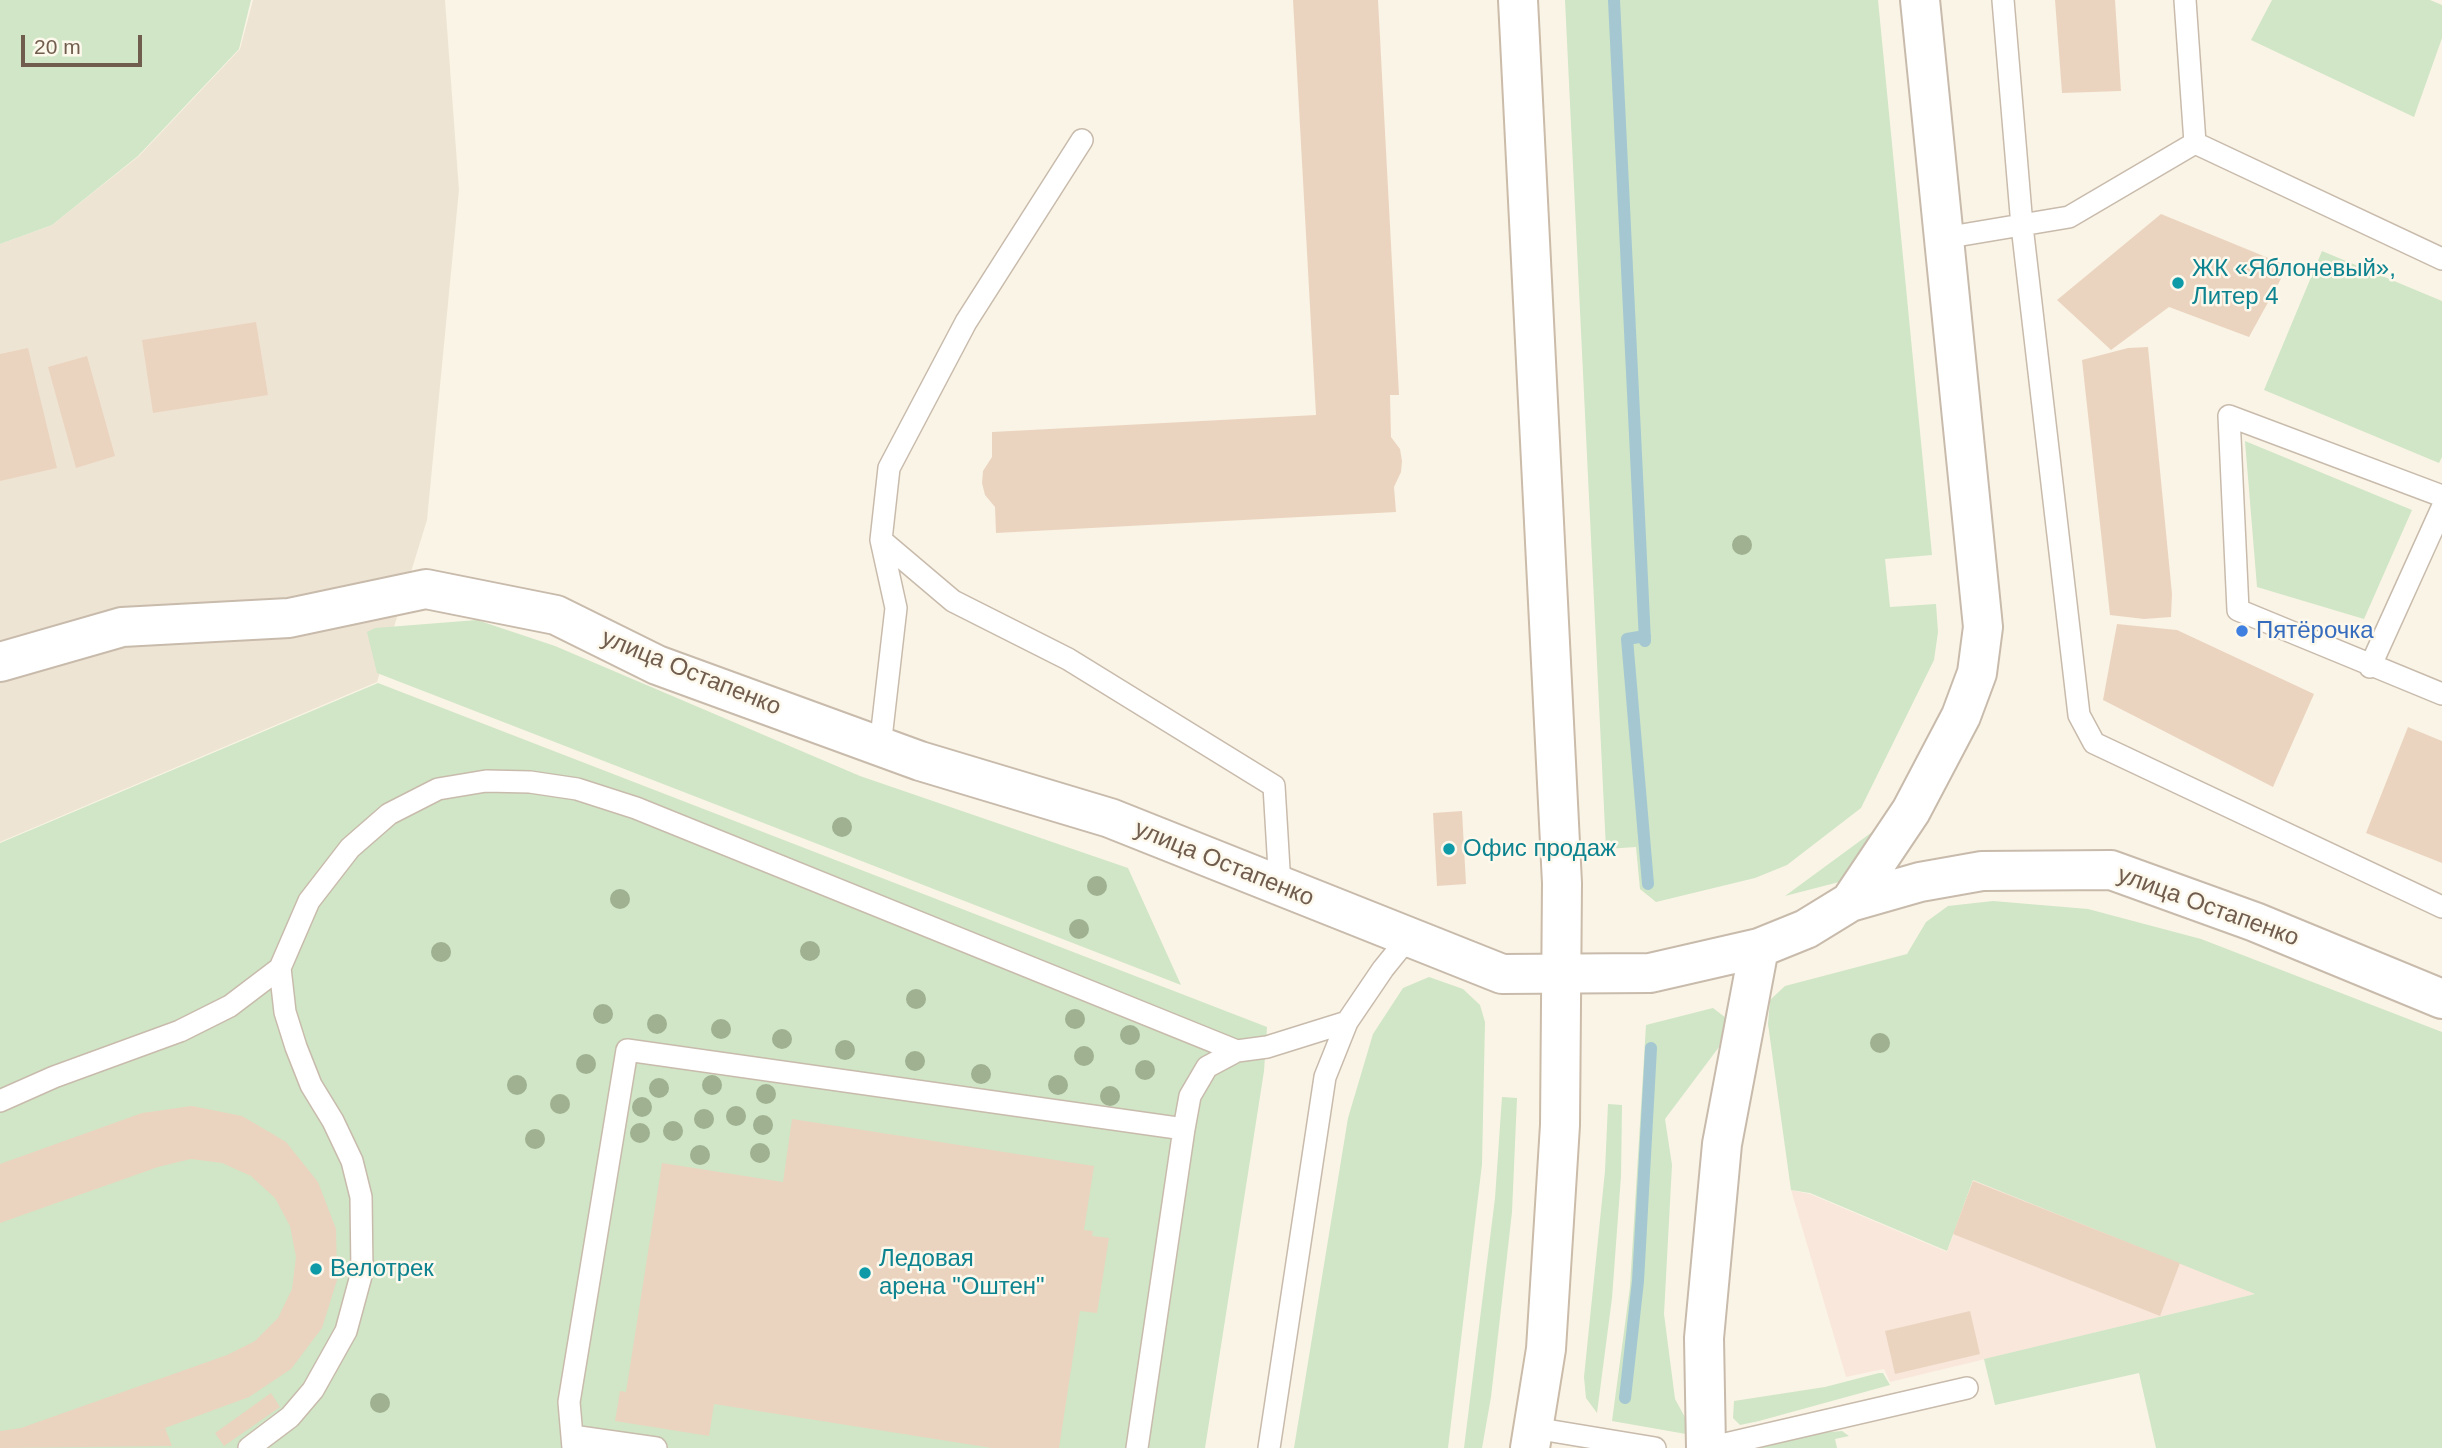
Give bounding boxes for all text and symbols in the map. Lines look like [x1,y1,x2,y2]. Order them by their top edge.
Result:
scale bar [24,21,145,65]
text: 20 m [34,35,81,58]
place label: ЖК «Яблоневый», Литер 4 [2192,255,2396,311]
marker: ЖК «Яблоневый», Литер 4 [2170,275,2186,291]
place label: Пятёрочка [2256,617,2374,645]
marker: Пятёрочка [2234,623,2250,639]
street label: улица Остапенко [597,624,785,722]
street label: улица Остапенко [1130,815,1318,913]
place label: Офис продаж [1463,835,1616,863]
marker: Офис продаж [1441,841,1457,857]
street label: улица Остапенко [2113,861,2303,953]
place label: Ледовая арена "Оштен" [879,1245,1045,1301]
place label: Велотрек [330,1255,434,1283]
marker: Велотрек [308,1261,324,1277]
marker: Ледовая арена "Оштен" [857,1265,873,1281]

